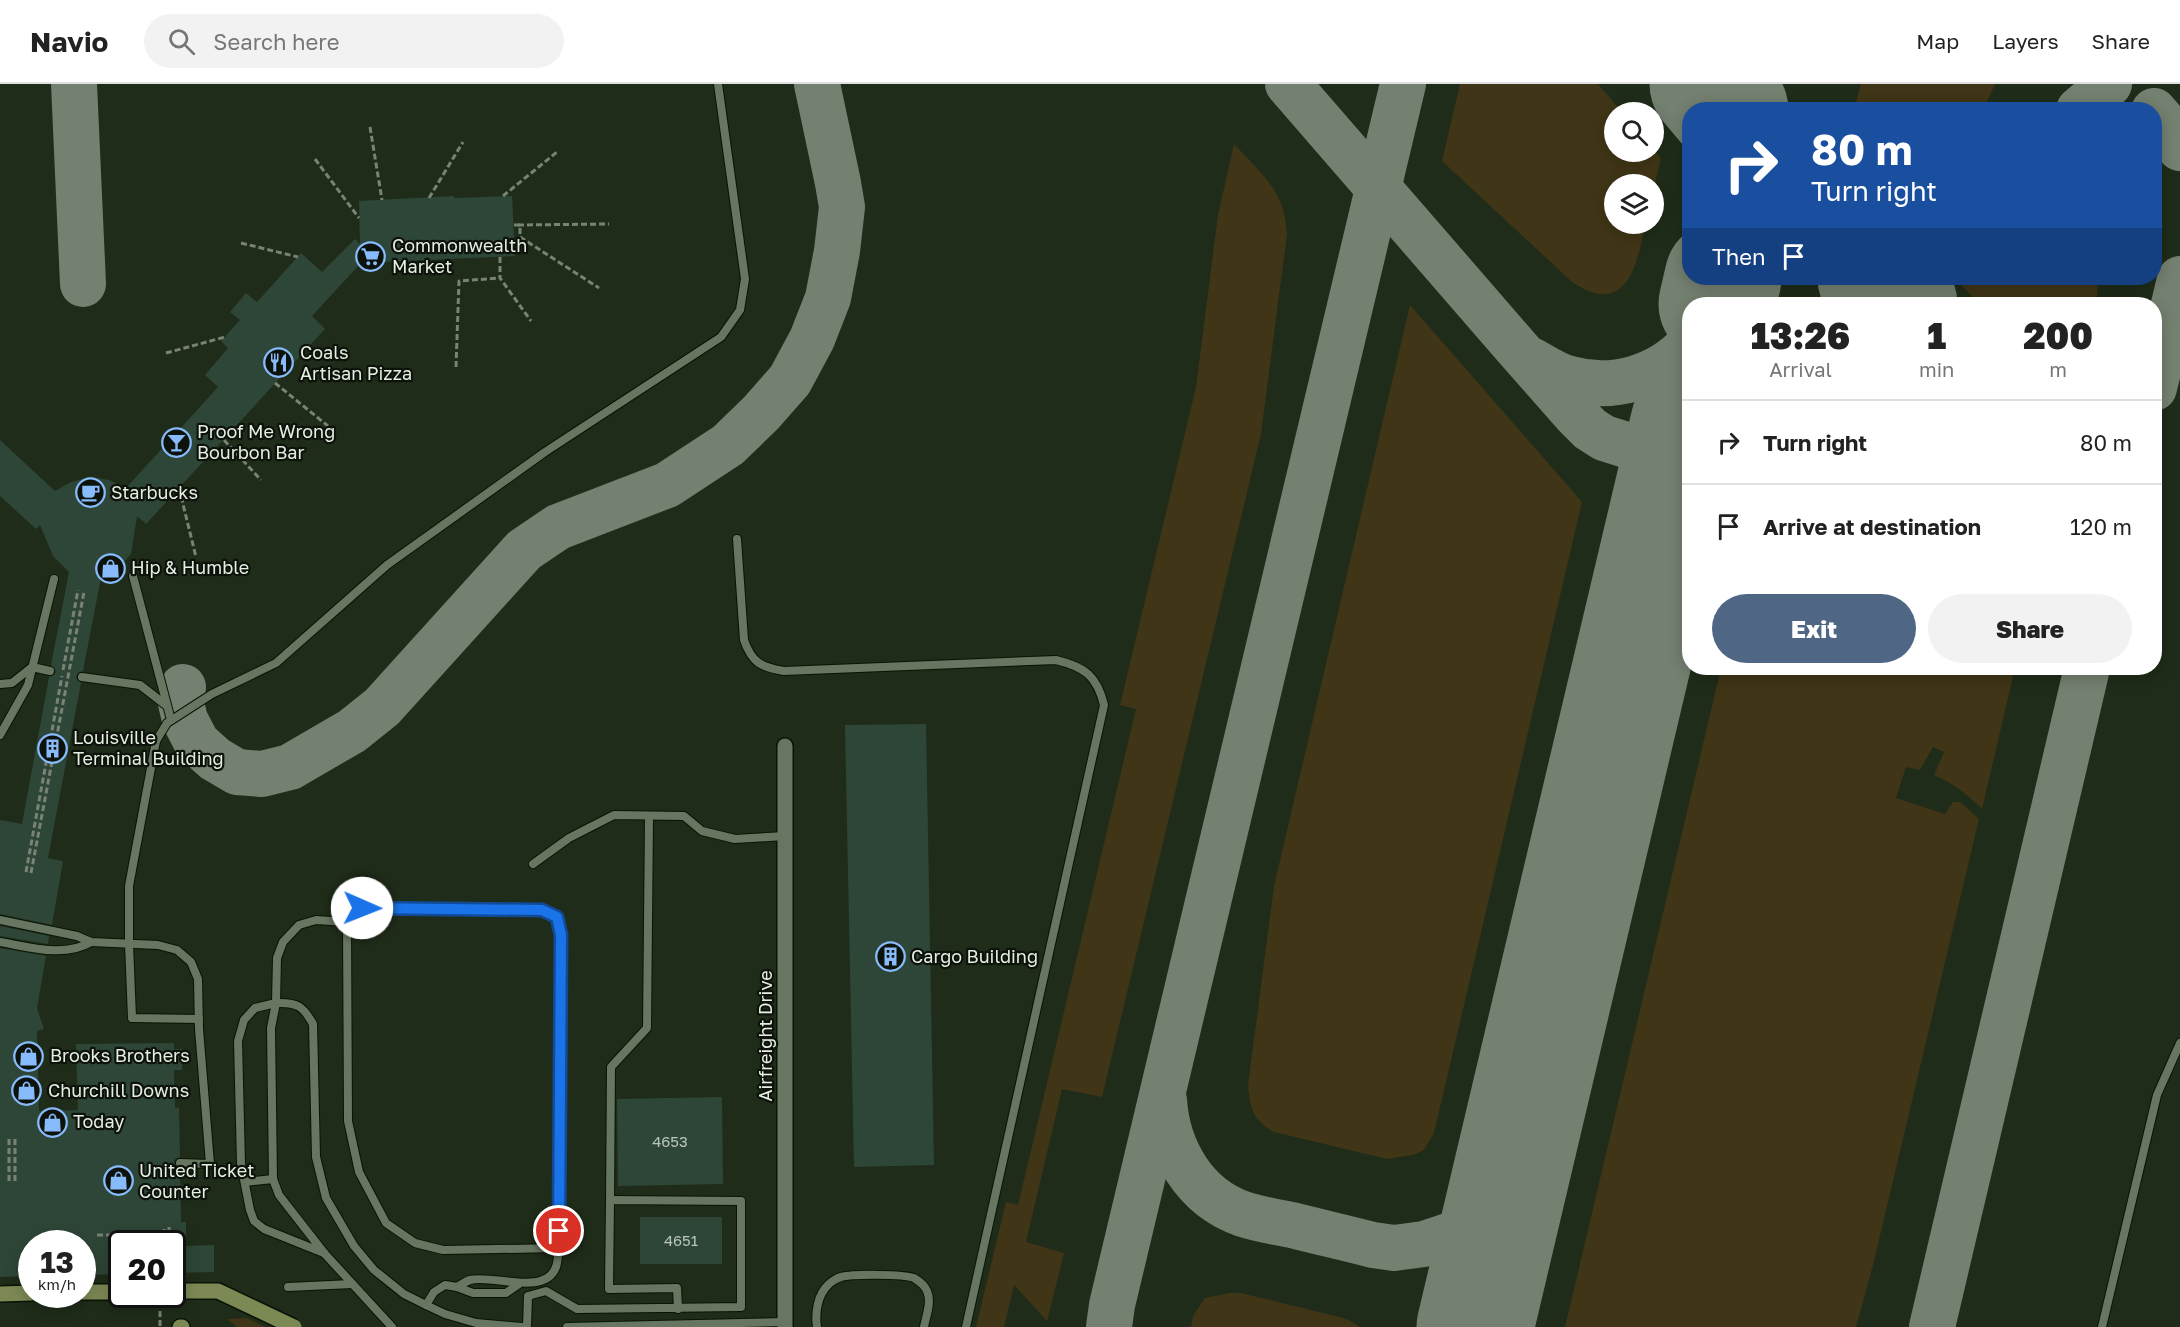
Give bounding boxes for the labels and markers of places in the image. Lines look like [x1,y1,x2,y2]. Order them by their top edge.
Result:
place label: Commonwealth Market [392,234,527,277]
supermarket icon: Commonwealth Market [355,240,387,272]
place label: Coals Artisan Pizza [300,341,412,384]
restaurant icon: Coals Artisan Pizza [263,347,295,379]
place label: Proof Me Wrong Bourbon Bar [197,420,335,463]
bar icon: Proof Me Wrong Bourbon Bar [160,426,192,458]
cafe icon: Starbucks [74,477,106,509]
place label: Starbucks [111,481,198,503]
shop icon: Hip & Humble [94,552,126,584]
place label: Hip & Humble [131,556,249,578]
place label: Louisville Terminal Building [73,726,224,769]
building icon: Louisville Terminal Building [36,732,68,764]
building icon: Cargo Building [874,941,906,973]
place label: Cargo Building [911,945,1038,967]
shop icon: Brooks Brothers [13,1040,45,1072]
place label: Brooks Brothers [50,1044,190,1066]
shop icon: Churchill Downs [11,1075,43,1107]
place label: Churchill Downs [48,1079,189,1101]
shop icon: Today [36,1106,68,1138]
place label: Today [73,1110,124,1132]
place label: United Ticket Counter [139,1159,255,1202]
shop icon: United Ticket Counter [102,1165,134,1197]
pin [533,1205,584,1256]

